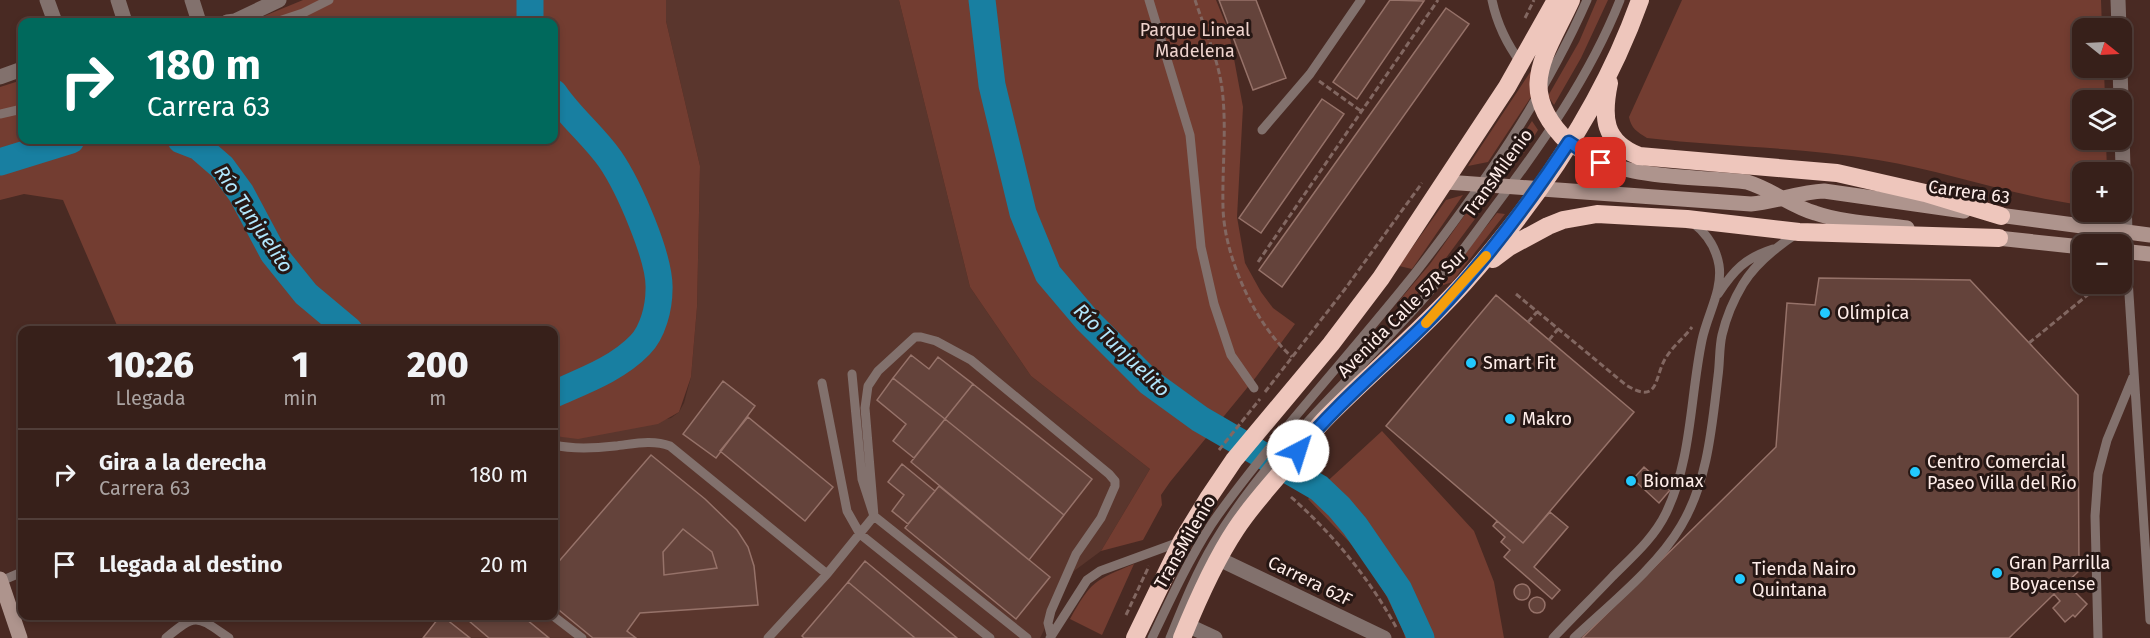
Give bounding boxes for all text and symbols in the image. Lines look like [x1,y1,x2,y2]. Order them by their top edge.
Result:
north arrow [2072,18,2132,78]
map controls [2072,18,2132,294]
park label: Parque Lineal Madelena [1140,19,1250,62]
text: 180 m [147,40,261,90]
icon: right [48,42,126,120]
button: layers [2072,90,2132,150]
text: Carrera 63 [147,91,270,123]
street label: TransMilenio [1459,124,1537,222]
pin [1575,137,1626,188]
icon: arrive [1584,146,1617,179]
water label: Río Tunjuelito [209,161,299,277]
button: + [2072,162,2132,222]
street label: Carrera 63 [1927,175,2011,209]
button: − [2072,234,2132,294]
street label: Avenida Calle 57R Sur [1333,244,1471,382]
water label: Río Tunjuelito [1069,298,1175,402]
place label: Olímpica [1837,302,1909,324]
marker: Olímpica [1818,306,1832,320]
text: 10:26 [107,343,194,387]
text: 1 [292,343,309,387]
text: 200 [407,343,469,387]
place label: Smart Fit [1483,352,1557,374]
marker: Smart Fit [1464,356,1478,370]
text: Llegada [116,386,186,410]
text: min [283,386,318,410]
text: m [429,386,446,410]
place label: Makro [1522,408,1572,430]
marker: Makro [1503,412,1517,426]
position arrow [1266,419,1330,483]
text: Gira a la derecha [99,449,267,476]
place label: Centro Comercial Paseo Villa del Río [1927,451,2077,494]
icon: right [48,458,81,491]
text: 180 m [469,461,528,488]
marker: Centro Comercial Paseo Villa del Río [1908,465,1922,479]
place label: Biomax [1643,470,1704,492]
marker: Biomax [1624,474,1638,488]
text: Carrera 63 [99,476,190,500]
street label: TransMilenio [1149,491,1221,593]
icon: arrive [48,548,81,581]
text: Llegada al destino [99,551,283,578]
text: 20 m [480,551,528,578]
street label: Carrera 62F [1264,551,1356,611]
place label: Gran Parrilla Boyacense [2009,552,2110,595]
place label: Tienda Nairo Quintana [1752,558,1856,601]
marker: Gran Parrilla Boyacense [1990,566,2004,580]
marker: Tienda Nairo Quintana [1733,572,1747,586]

